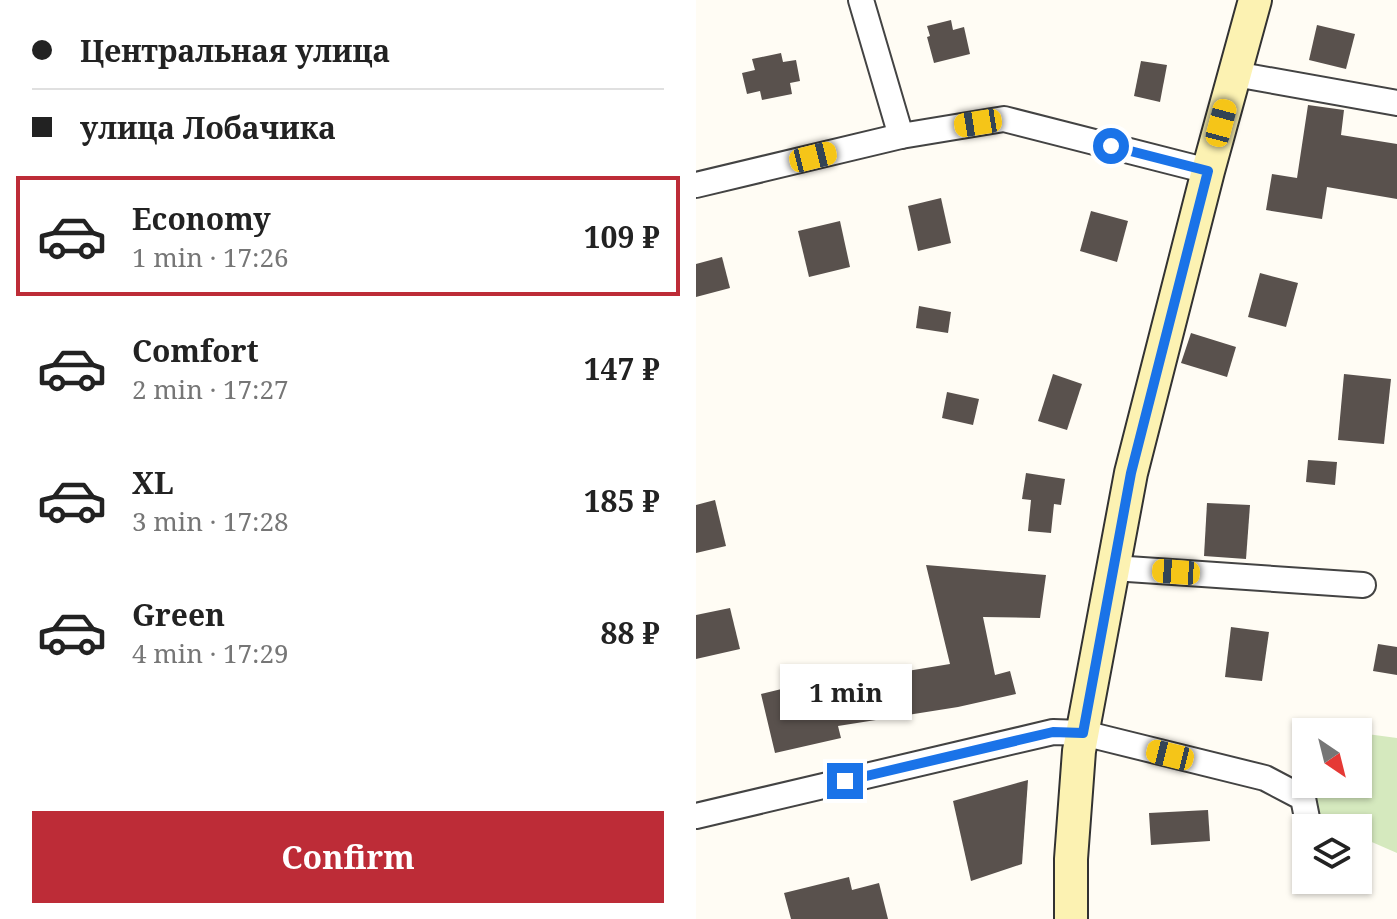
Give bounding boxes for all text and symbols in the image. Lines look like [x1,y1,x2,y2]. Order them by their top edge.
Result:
text: Центральная улица [80,30,390,71]
car [1203,97,1239,149]
text: улица Лобачика [80,107,336,148]
car [952,107,1004,139]
route start [1093,128,1129,164]
car [787,140,839,174]
text: Economy [132,198,271,239]
icon: car [36,200,108,272]
text: 109 ₽ [584,216,660,257]
text: 1 min · 17:26 [132,239,289,275]
text: Comfort [132,330,259,371]
icon: car [36,332,108,404]
text: 147 ₽ [584,348,660,389]
text: 2 min · 17:27 [132,371,289,407]
text: XL [132,462,174,503]
icon: car [36,464,108,536]
text: 185 ₽ [584,480,660,521]
text: 3 min · 17:28 [132,503,289,539]
car [1151,558,1201,586]
text: Green [132,594,225,635]
icon: car [36,596,108,668]
text: 88 ₽ [601,612,660,653]
text: 4 min · 17:29 [132,635,289,671]
callout: 1 min [779,665,911,721]
text: 1 min [809,674,883,710]
north arrow [1292,718,1372,798]
map controls [1292,718,1372,894]
car [1144,738,1196,772]
route end [827,763,863,799]
button: Confirm [32,811,664,903]
button: layers [1292,814,1372,894]

